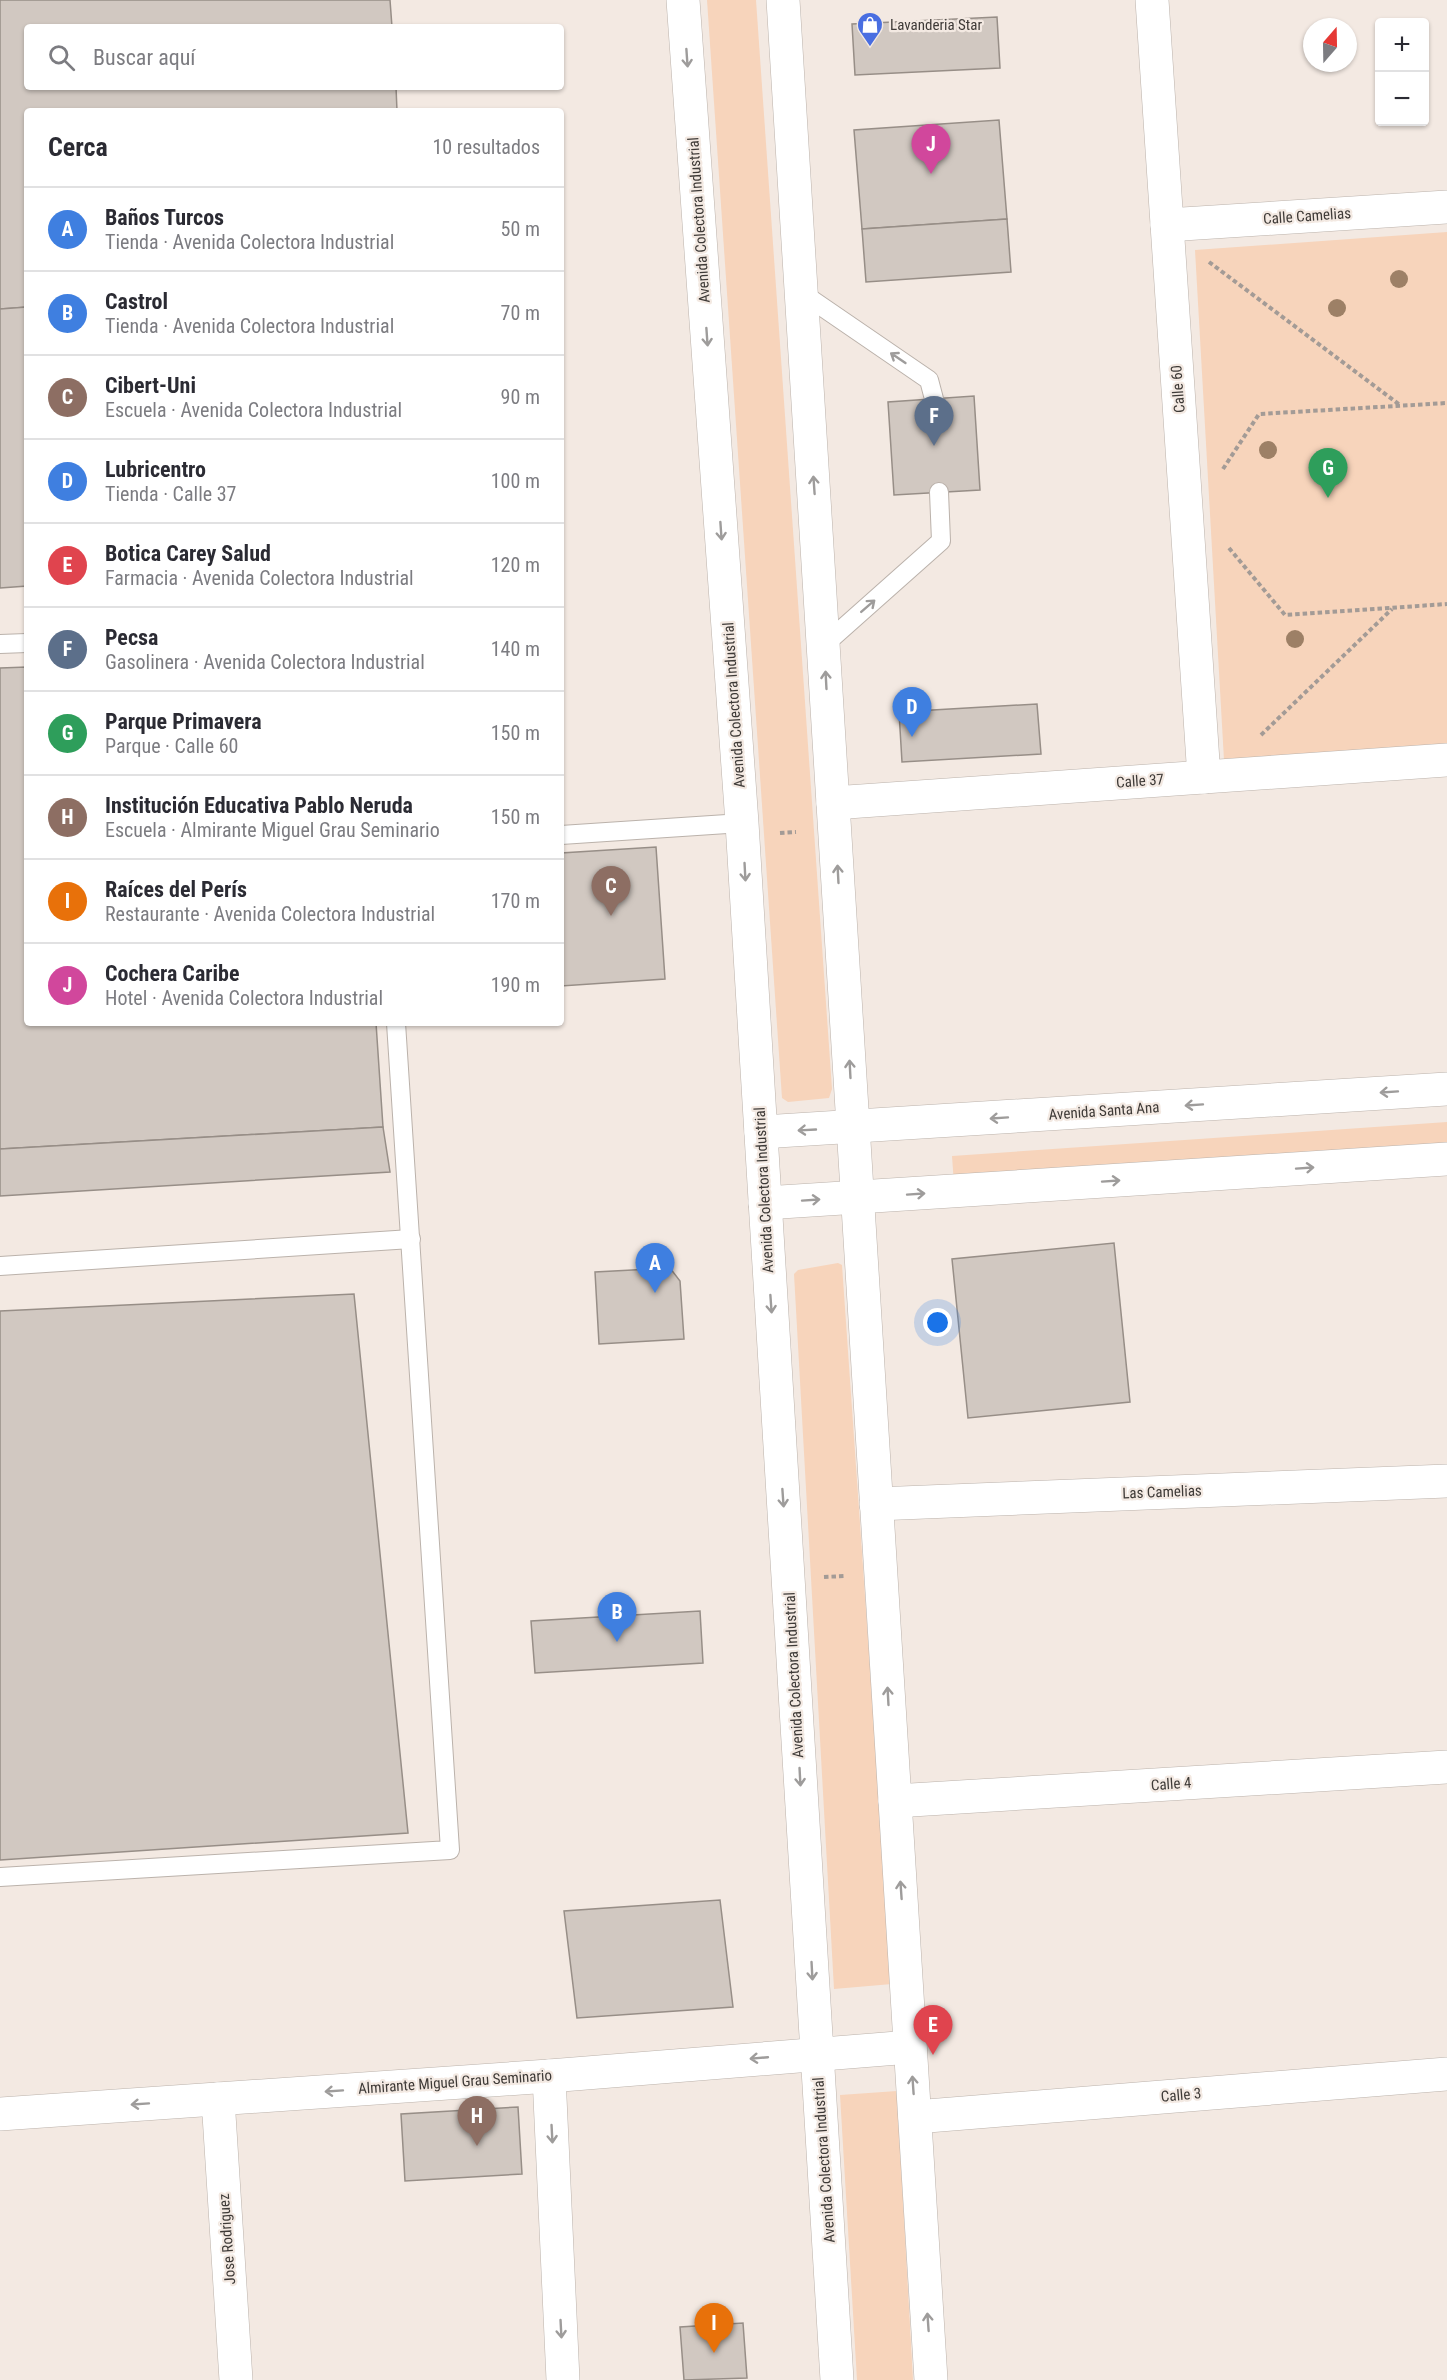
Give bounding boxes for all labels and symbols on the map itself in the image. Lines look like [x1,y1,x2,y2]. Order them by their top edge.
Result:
shop icon: Lavanderia Star [855,10,885,48]
place label: Lavanderia Star [890,16,982,34]
north arrow [1303,18,1357,72]
one-way arrow [682,48,693,68]
pin: J [912,124,950,174]
street label: Avenida Colectora Industrial [684,136,714,304]
street label: Calle Camelias [1262,204,1352,228]
one-way arrow [702,326,713,346]
one-way arrow [890,352,906,364]
street label: Calle 60 [1167,365,1189,413]
pin: F [914,396,954,446]
pin: G [1308,448,1348,498]
one-way arrow [808,475,819,495]
one-way arrow [716,521,727,541]
one-way arrow [860,599,875,613]
street label: Avenida Colectora Industrial [719,621,749,789]
one-way arrow [820,670,831,690]
pin: D [892,688,932,737]
street label: Calle 37 [1116,770,1164,792]
one-way arrow [740,862,751,882]
one-way arrow [832,865,843,885]
pin: C [592,866,630,916]
one-way arrow [844,1059,855,1079]
one-way arrow [1379,1087,1399,1098]
street label: Avenida Santa Ana [1048,1098,1160,1124]
one-way arrow [1185,1100,1205,1111]
street label: Avenida Colectora Industrial [751,1107,777,1273]
one-way arrow [990,1112,1010,1123]
one-way arrow [798,1124,818,1135]
one-way arrow [1295,1163,1315,1174]
one-way arrow [1100,1175,1120,1186]
one-way arrow [906,1188,926,1199]
one-way arrow [801,1195,821,1206]
pin: A [636,1244,674,1293]
one-way arrow [765,1293,776,1313]
your location [923,1308,952,1337]
street label: Las Camelias [1122,1482,1202,1502]
one-way arrow [777,1488,788,1508]
pin: B [598,1592,636,1642]
street label: Avenida Colectora Industrial [781,1592,807,1758]
one-way arrow [883,1686,894,1706]
one-way arrow [794,1766,805,1786]
street label: Calle 4 [1150,1774,1192,1794]
one-way arrow [895,1881,906,1901]
one-way arrow [806,1961,817,1981]
pin: E [914,2006,952,2055]
one-way arrow [750,2053,769,2064]
street label: Almirante Miguel Grau Seminario [357,2066,553,2098]
street label: Avenida Colectora Industrial [809,2076,839,2244]
one-way arrow [907,2076,918,2096]
street label: Calle 3 [1160,2084,1202,2106]
one-way arrow [325,2085,345,2096]
pin: H [458,2096,496,2146]
one-way arrow [130,2099,150,2110]
one-way arrow [546,2124,557,2144]
street label: Jose Rodriguez [215,2193,239,2285]
pin: I [694,2304,734,2353]
one-way arrow [922,2312,933,2332]
one-way arrow [555,2318,566,2338]

